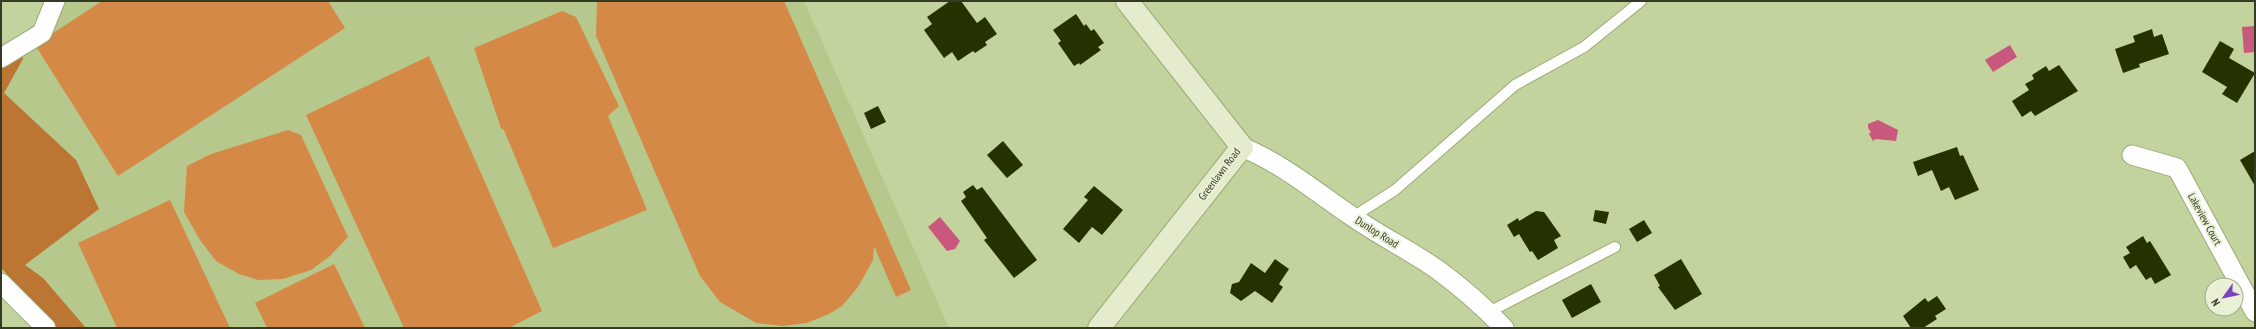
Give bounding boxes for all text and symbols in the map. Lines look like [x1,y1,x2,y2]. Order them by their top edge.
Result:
street label: Greenlawn Road [1195,145,1243,203]
street label: Lakeview Court [2185,190,2225,248]
street label: Dunlop Road [1353,213,1402,251]
north arrow [2204,277,2244,317]
text: N [2208,296,2223,309]

